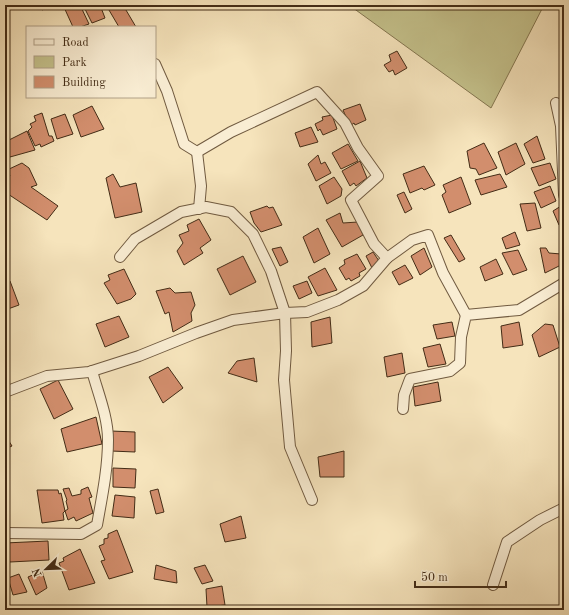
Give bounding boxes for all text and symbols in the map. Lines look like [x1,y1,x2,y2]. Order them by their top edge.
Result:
legend [26,26,156,98]
text: Road [62,37,89,49]
text: Park [62,57,87,69]
text: Building [62,77,106,89]
north arrow [26,549,66,589]
scale bar [415,563,506,589]
text: N [31,566,45,578]
text: 50 m [421,571,448,584]

